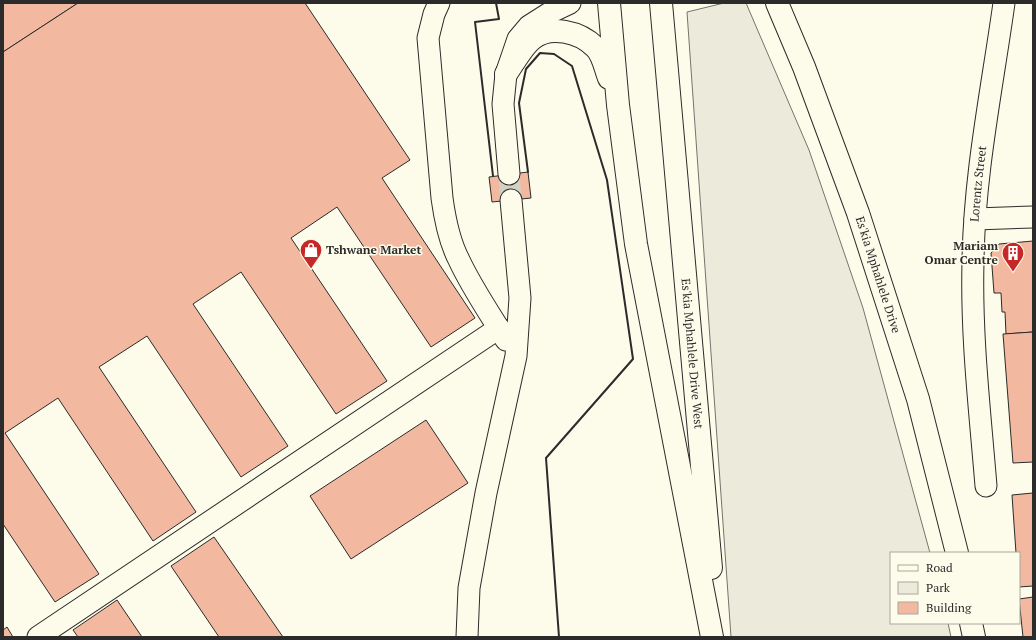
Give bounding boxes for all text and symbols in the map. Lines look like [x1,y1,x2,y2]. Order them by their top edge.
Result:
street label: Lorentz Street [967,144,989,222]
street label: Es'kia Mphahlele Drive [853,214,904,335]
shop icon: Tshwane Market [298,237,324,270]
place label: Mariam Omar Centre [925,238,999,267]
building icon: Mariam Omar Centre [1000,240,1026,273]
place label: Tshwane Market [326,242,422,257]
street label: Es'kia Mphahlele Drive West [678,278,707,430]
legend [890,552,1020,624]
text: Road [926,560,953,575]
text: Park [926,580,951,595]
text: Building [926,600,972,615]

